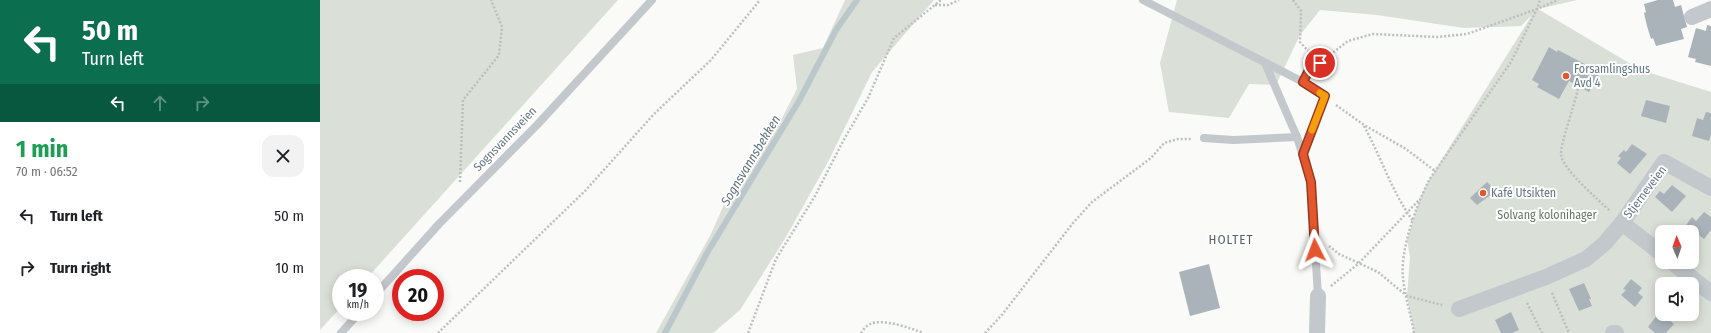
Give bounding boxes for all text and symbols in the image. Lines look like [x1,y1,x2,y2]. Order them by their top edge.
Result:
text: 50 m [82,14,138,47]
icon: left [16,16,68,68]
pin [1303,46,1337,80]
text: Turn left [82,48,144,70]
icon: arrive [1309,52,1331,74]
place label: Forsamlingshus Avd 4 [1574,62,1650,90]
marker: Forsamlingshus Avd 4 [1561,71,1571,81]
icon: left [107,92,129,114]
icon: ahead [149,92,171,114]
icon: right [191,92,213,114]
street label: Sognsvannsveien [471,104,539,174]
water label: Sognsvannsbekken [717,112,783,209]
text: 1 min [16,135,68,163]
button: close [262,135,304,177]
street label: Stjerneveien [1621,163,1669,221]
text: 70 m · 06:52 [16,164,77,179]
place label: Kafé Utsikten [1491,186,1556,200]
marker: Kafé Utsikten [1478,188,1488,198]
icon: left [16,205,38,227]
text: Turn left [50,207,103,225]
text: 50 m [274,207,304,225]
park label: Solvang kolonihager [1497,208,1597,222]
north arrow [1655,225,1699,269]
map controls [1655,225,1699,321]
position arrow [1294,229,1336,271]
district label: HOLTET [1209,232,1253,247]
icon: right [16,257,38,279]
text: Turn right [50,259,111,277]
text: 10 m [275,259,304,277]
speed limit sign: 20 [392,269,444,321]
button: sound [1655,277,1699,321]
text: 19 [349,278,367,302]
text: km/h [347,299,369,311]

